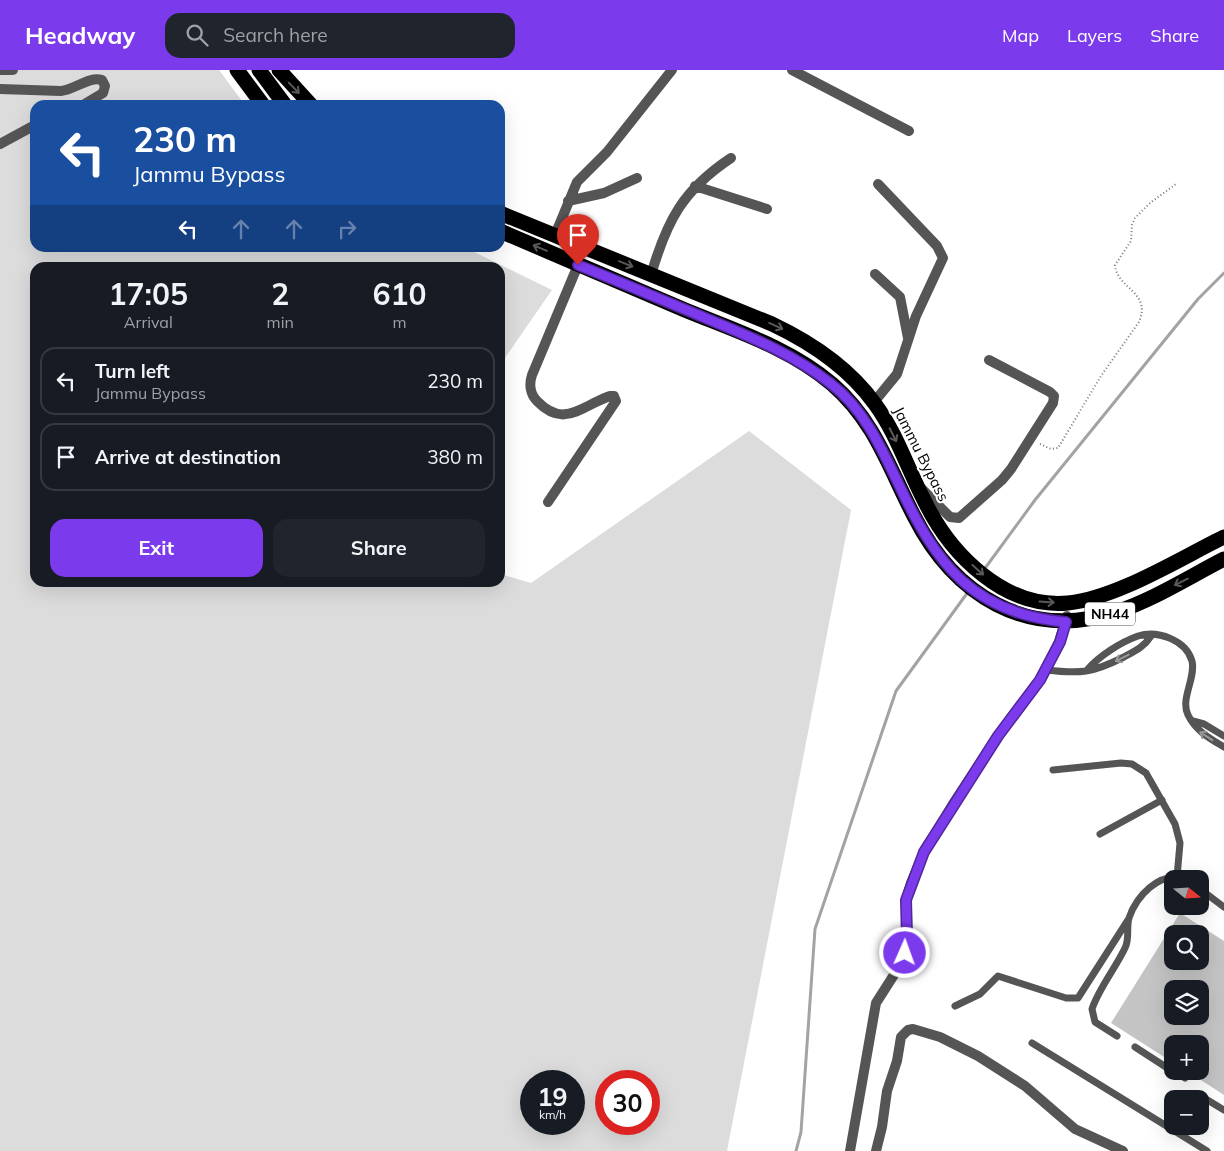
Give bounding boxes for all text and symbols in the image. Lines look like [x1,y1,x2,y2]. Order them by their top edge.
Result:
search box [165,13,515,58]
text: Headway [25,20,135,50]
icon: search [183,21,211,49]
text: Search here [223,23,328,47]
text: Map [1002,24,1039,47]
text: Layers [1067,24,1122,47]
text: Share [1150,24,1199,47]
one-way arrow [288,82,300,95]
text: 230 m [133,117,237,161]
icon: left [50,120,115,185]
text: Jammu Bypass [133,160,285,188]
pin [557,214,599,265]
icon: left [174,215,202,243]
icon: ahead [227,215,255,243]
icon: ahead [280,215,308,243]
icon: right [333,215,361,243]
icon: arrive [564,221,592,249]
one-way arrow [533,243,548,252]
one-way arrow [618,260,633,270]
text: 17:05 [109,275,188,313]
text: 2 [271,275,289,313]
text: 610 [372,275,426,313]
text: Arrival [124,312,173,332]
text: min [267,312,294,332]
text: m [392,312,406,332]
one-way arrow [768,322,783,332]
text: Turn left [95,359,170,383]
icon: left [52,367,80,395]
text: 230 m [427,369,483,393]
text: Jammu Bypass [95,383,206,403]
street label: Jammu Bypass [889,403,953,504]
one-way arrow [889,427,898,442]
icon: arrive [52,443,80,471]
text: Arrive at destination [95,445,281,469]
text: 380 m [427,445,483,469]
button: Exit [50,519,263,577]
button: Share [273,519,485,577]
one-way arrow [971,564,984,576]
one-way arrow [1173,577,1188,587]
one-way arrow [1039,598,1055,607]
road number: NH44 [1085,602,1135,626]
one-way arrow [1114,653,1129,663]
one-way arrow [1200,731,1214,741]
north arrow [1164,870,1209,915]
map controls [1164,870,1209,1135]
button: search [1164,925,1209,970]
position arrow [878,926,930,978]
button: layers [1164,980,1209,1025]
button: + [1164,1035,1209,1080]
speed limit sign: 30 [595,1070,660,1135]
text: 19 [537,1081,568,1112]
button: − [1164,1090,1209,1135]
text: km/h [539,1107,566,1122]

